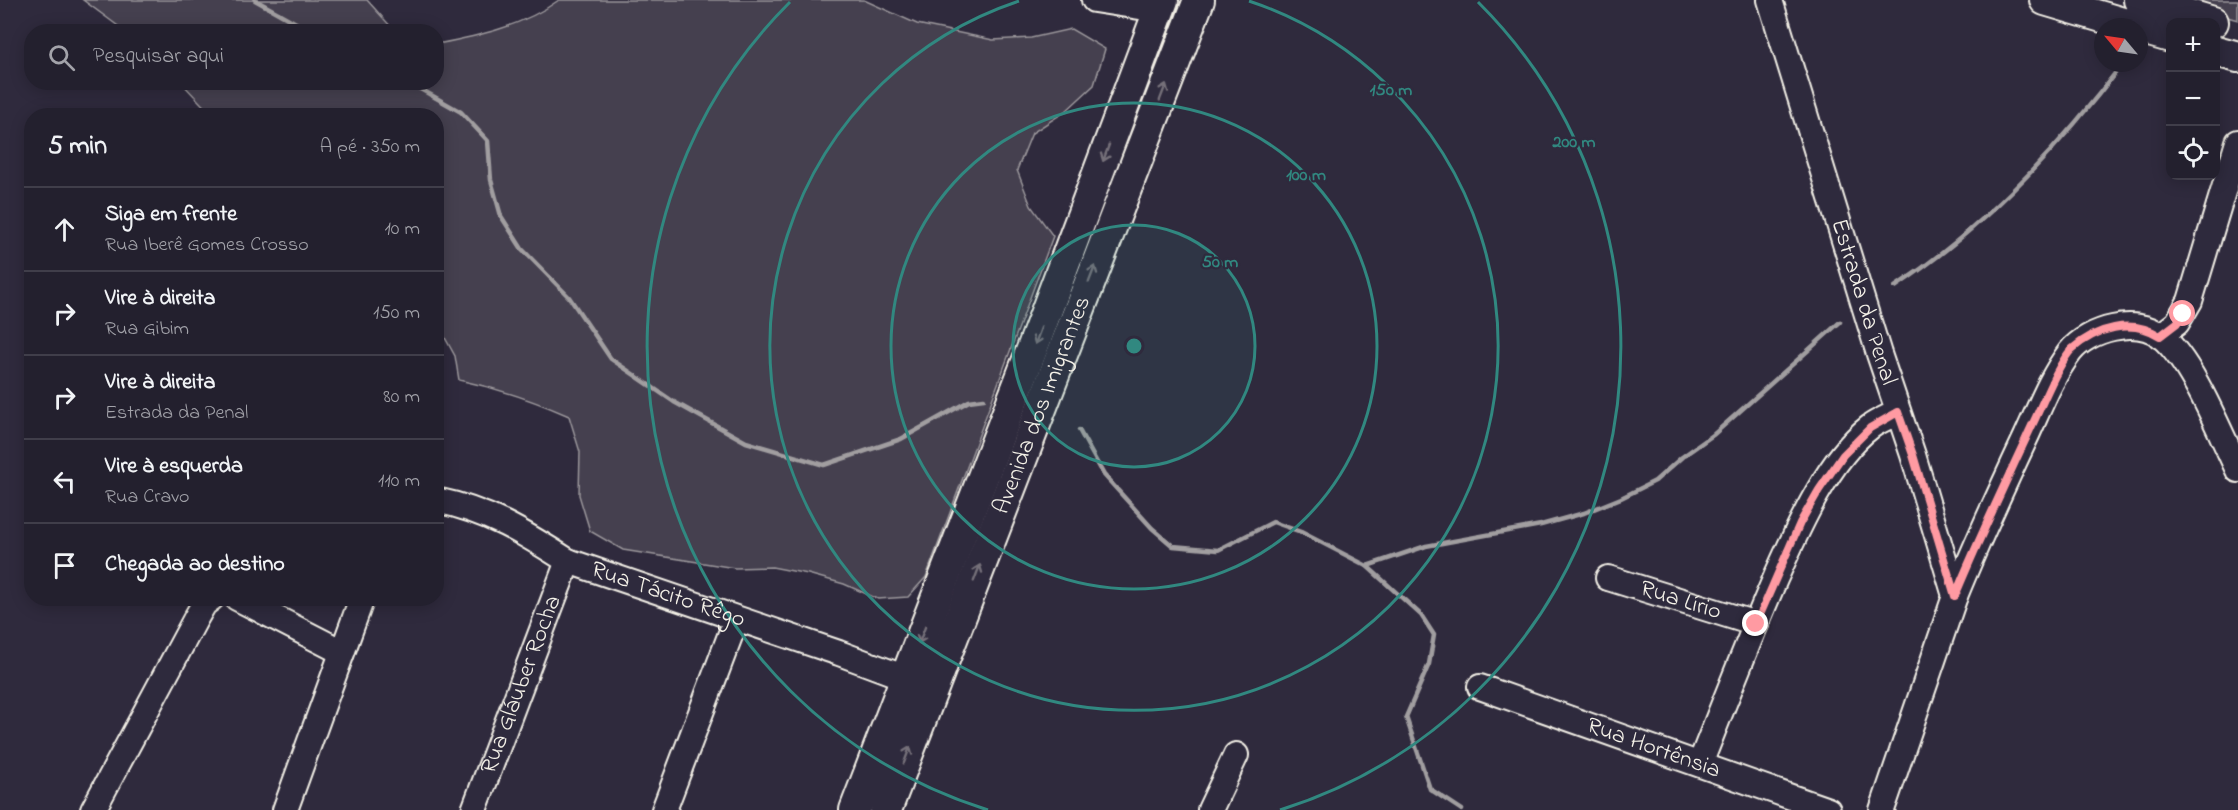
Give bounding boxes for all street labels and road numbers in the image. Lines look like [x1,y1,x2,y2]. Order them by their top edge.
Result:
street label: Estrada da Penal [1821,215,1906,390]
street label: Avenida dos Imigrantes [984,291,1100,519]
street label: Rua Tácito Rêgo [586,553,750,637]
street label: Rua Lírio [1636,571,1726,630]
street label: Rua Gláuber Rocha [472,590,571,779]
street label: Rua Hortênsia [1582,708,1725,788]

